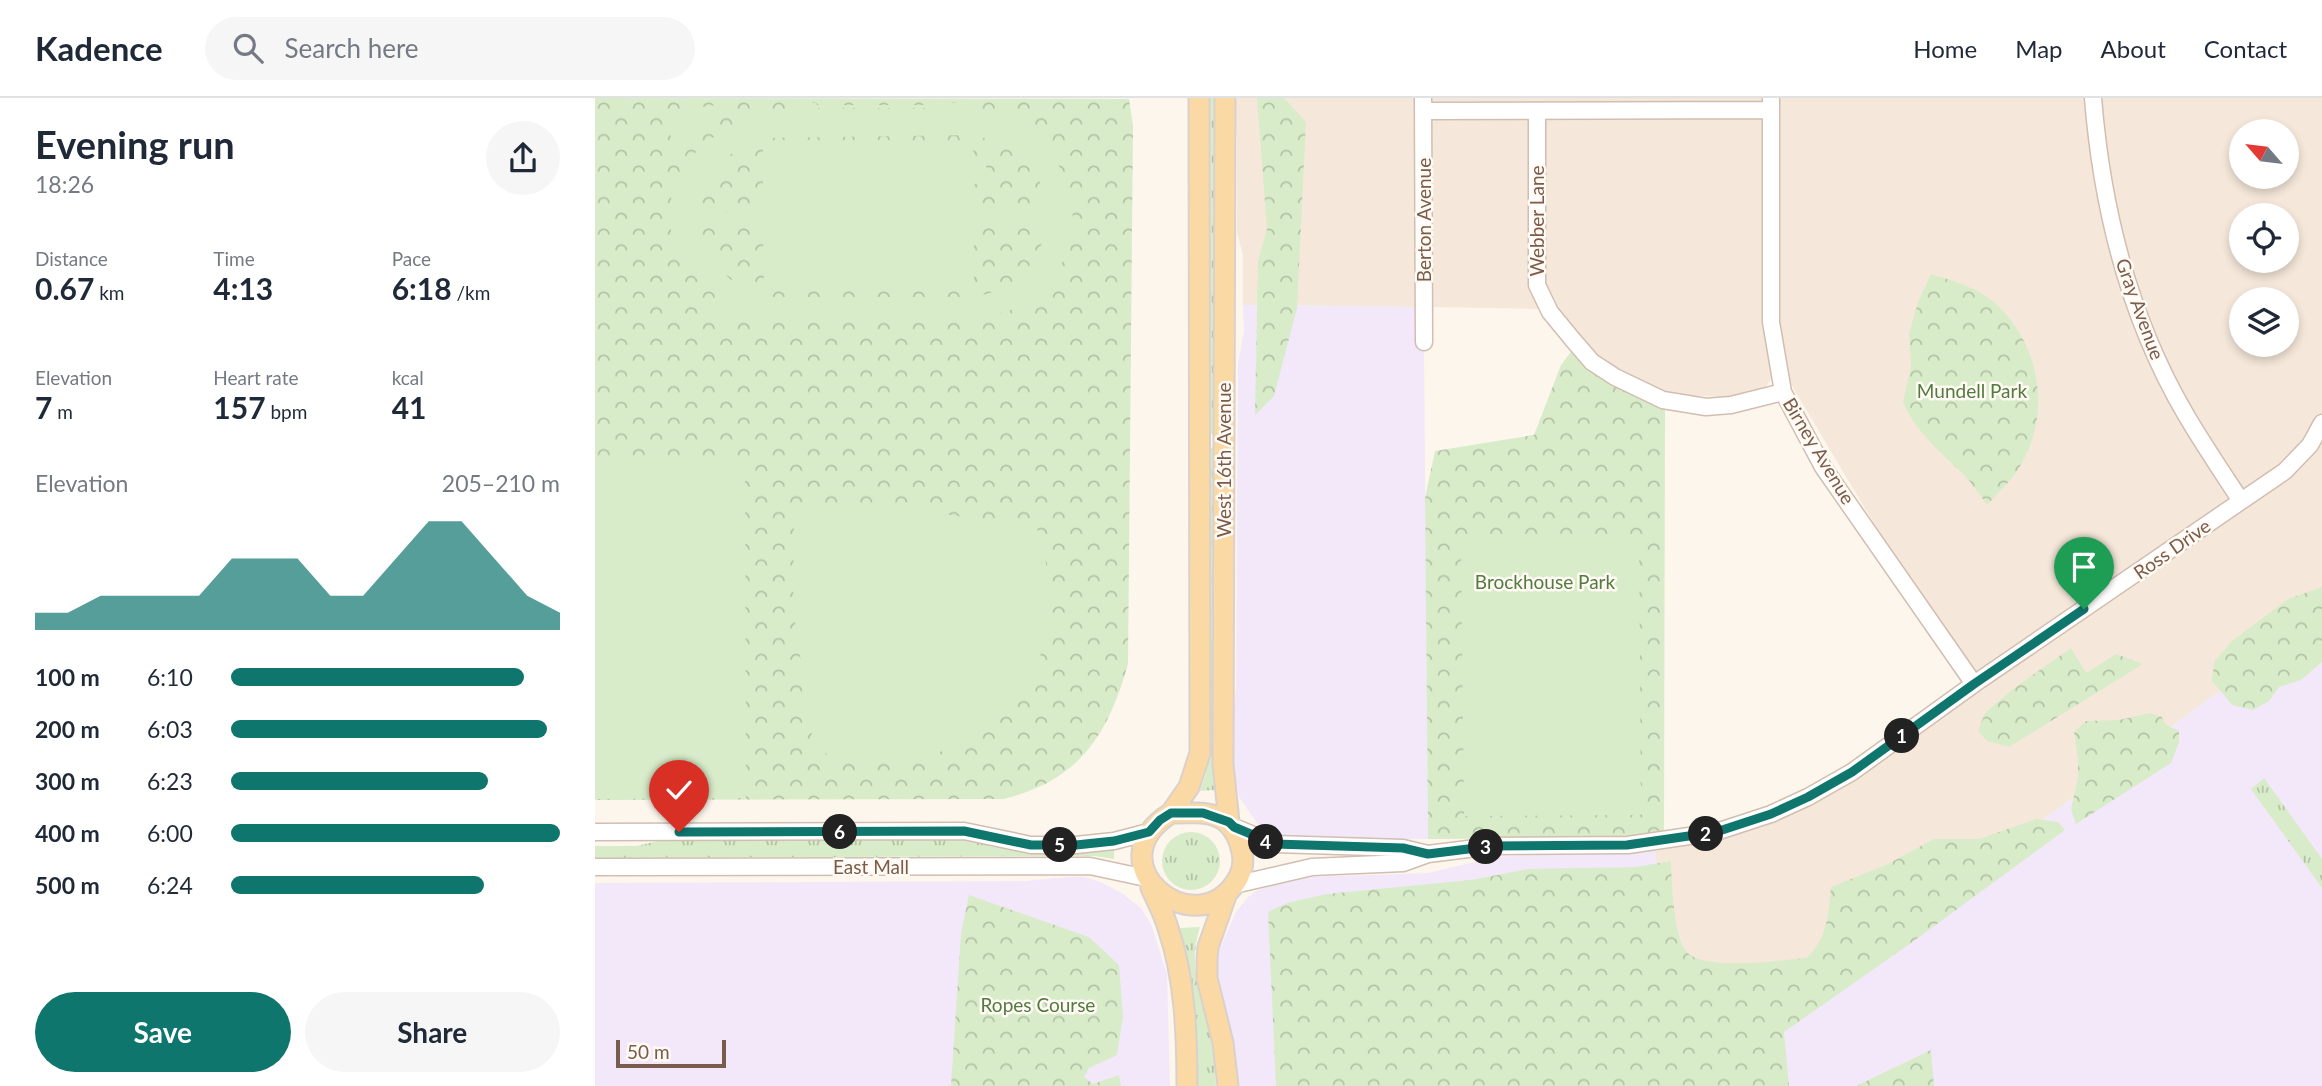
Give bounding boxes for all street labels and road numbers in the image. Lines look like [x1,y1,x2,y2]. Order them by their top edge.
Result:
street label: Berton Avenue [1412,158,1435,282]
street label: Webber Lane [1525,165,1548,277]
street label: Gray Avenue [2112,255,2169,363]
street label: West 16th Avenue [1212,382,1235,538]
street label: Birney Avenue [1779,393,1860,508]
street label: Ross Drive [2129,514,2215,583]
street label: East Mall [833,855,909,878]

